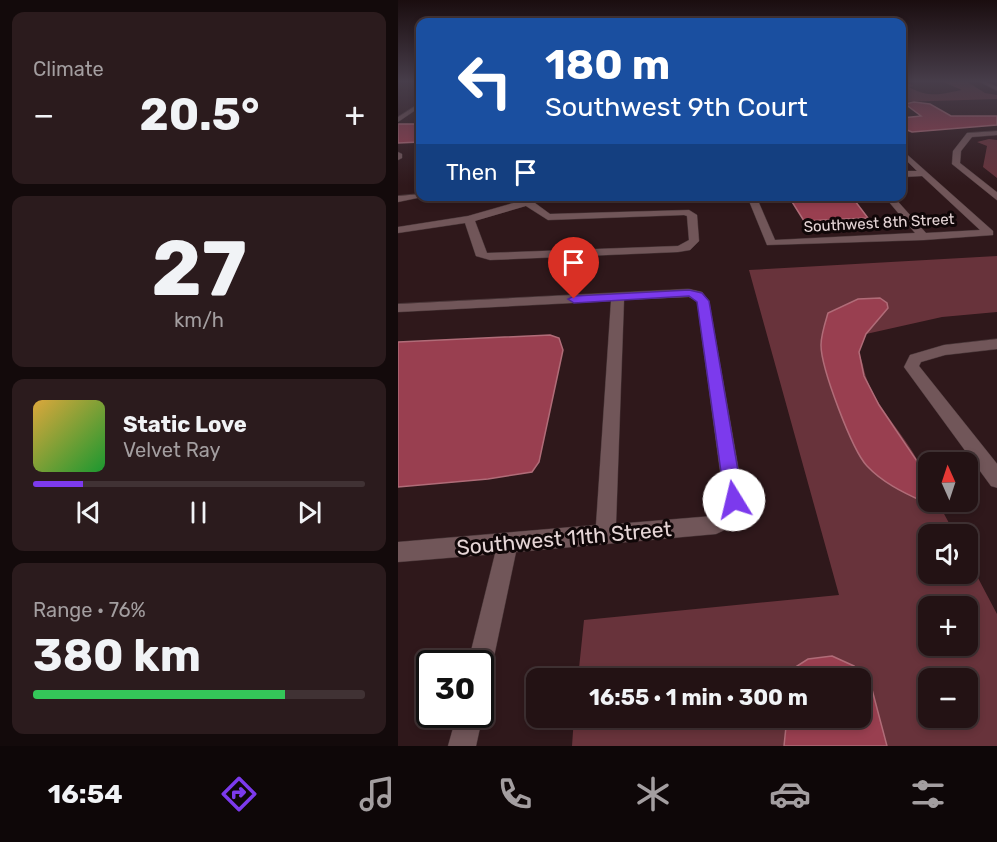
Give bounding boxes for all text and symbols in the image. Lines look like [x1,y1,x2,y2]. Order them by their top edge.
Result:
text: 180 m [545,40,670,90]
icon: left [446,42,524,120]
text: Climate [33,57,104,81]
text: 20.5° [140,88,259,141]
text: Southwest 9th Court [545,91,808,123]
text: − [33,95,54,134]
text: + [344,95,365,134]
icon: arrive [509,156,542,189]
text: Then [446,159,497,186]
street label: Southwest 8th Street [803,210,955,236]
text: 27 [151,222,247,315]
pin [548,237,599,299]
icon: arrive [557,246,590,279]
text: km/h [174,308,224,332]
text: Static Love [123,411,247,438]
text: Velvet Ray [123,438,221,462]
north arrow [918,452,978,512]
map controls [918,452,978,728]
position arrow [702,468,766,532]
icon: previous [72,496,105,529]
icon: pause [182,496,215,529]
icon: next [293,496,326,529]
street label: Southwest 11th Street [455,516,673,560]
button: sound [918,524,978,584]
button: + [918,596,978,656]
text: Range · 76% [33,598,146,622]
text: 380 km [33,629,201,682]
speed limit sign: 30 [416,650,494,728]
button: − [918,668,978,728]
text: 16:55 · 1 min · 300 m [589,684,808,711]
icon: directions [218,773,260,815]
icon: music [356,773,398,815]
icon: phone [494,773,536,815]
icon: climate [632,773,674,815]
icon: car [769,773,811,815]
icon: filters [907,773,949,815]
text: 16:54 [48,778,123,810]

